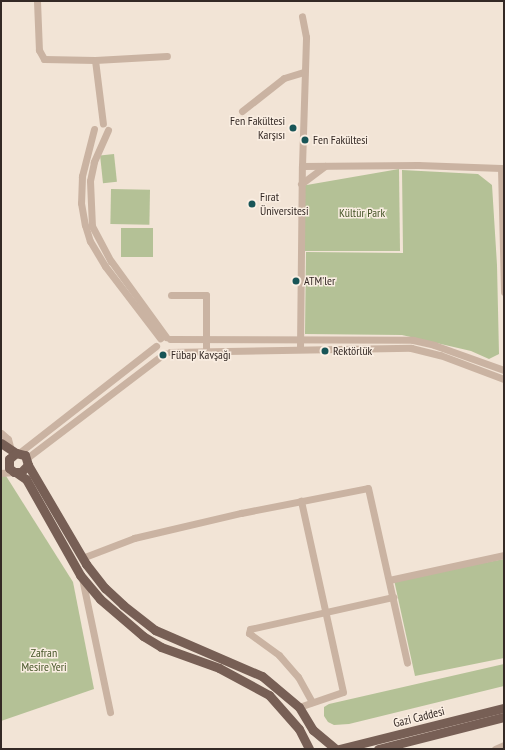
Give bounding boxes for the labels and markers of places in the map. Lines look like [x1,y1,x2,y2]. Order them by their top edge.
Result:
place label: Fen Fakültesi Karşısı [230,114,285,142]
marker: Fen Fakültesi Karşısı [288,123,298,133]
place label: Fen Fakültesi [313,133,368,147]
marker: Fen Fakültesi [300,135,310,145]
place label: Fırat Üniversitesi [260,190,309,218]
marker: Fırat Üniversitesi [247,199,257,209]
place label: ATM'ler [304,274,335,288]
marker: ATM'ler [291,276,301,286]
place label: Rektörlük [333,344,372,358]
marker: Rektörlük [320,346,330,356]
place label: Fübap Kavşağı [171,348,231,362]
marker: Fübap Kavşağı [158,350,168,360]

